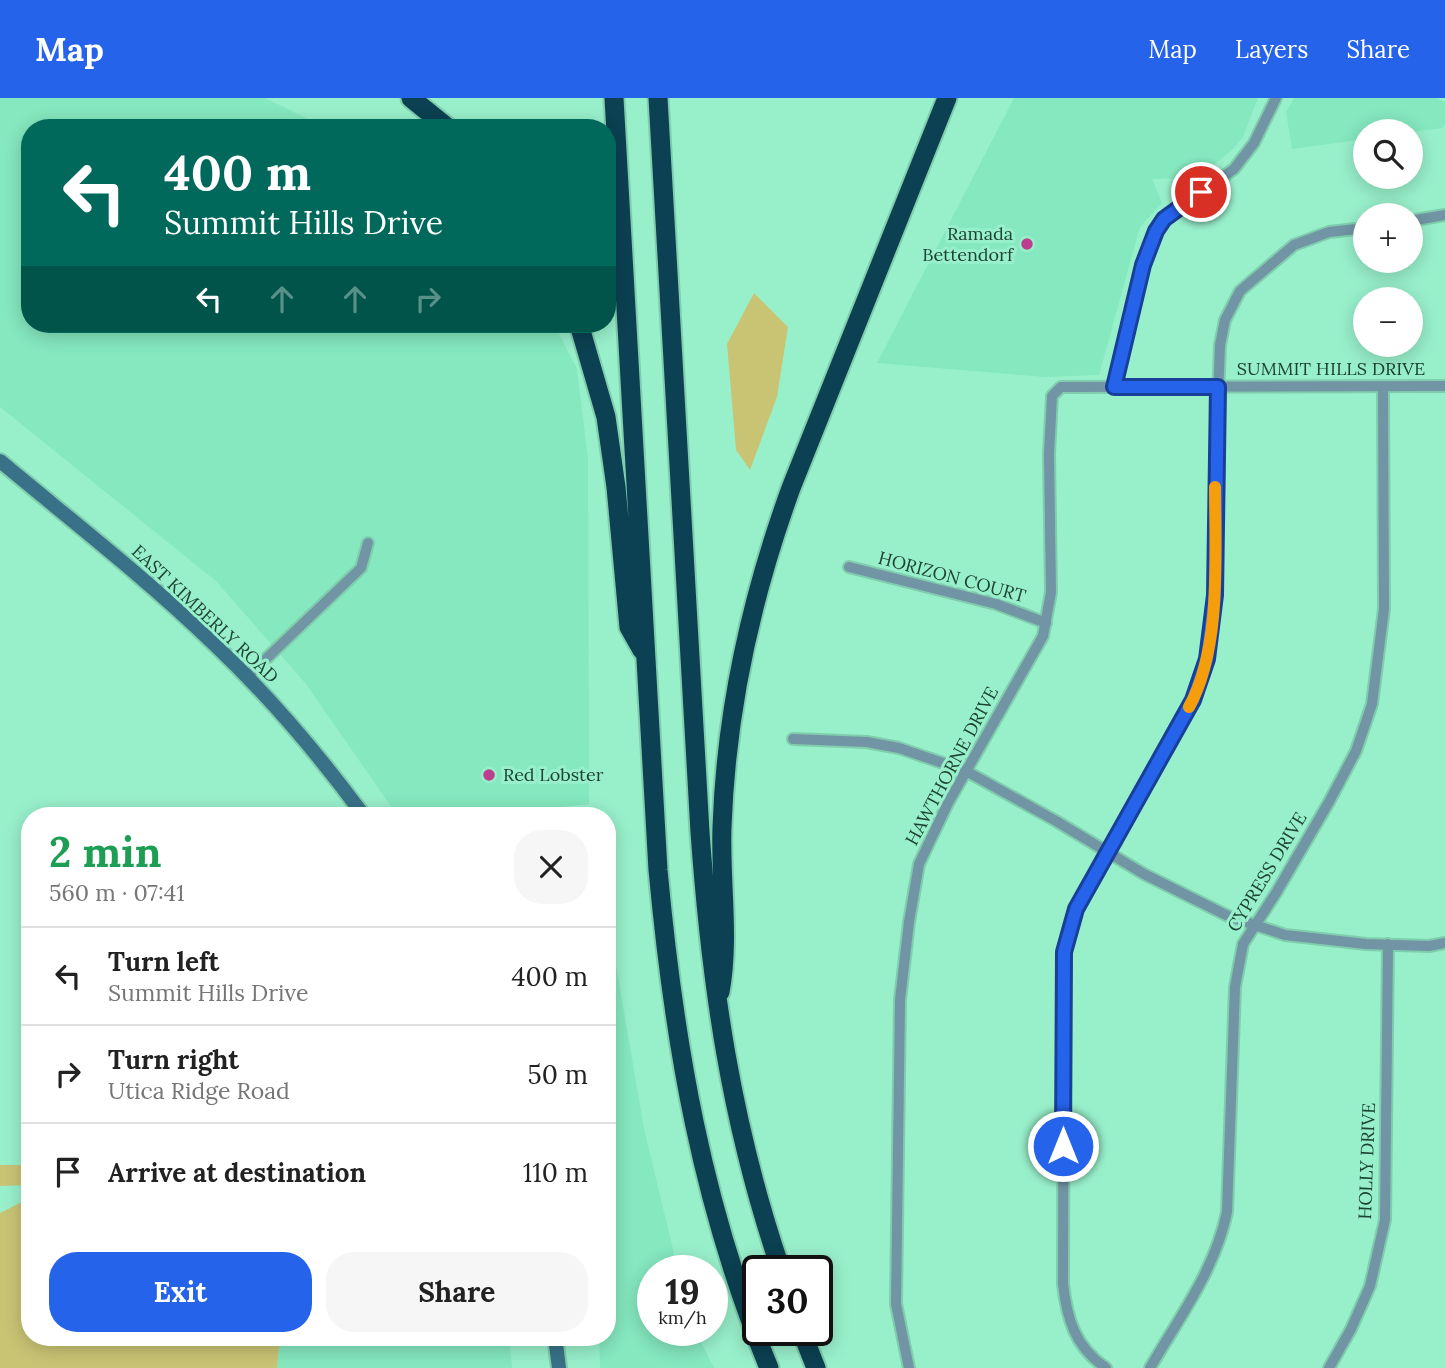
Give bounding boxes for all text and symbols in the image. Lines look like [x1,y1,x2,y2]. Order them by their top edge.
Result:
text: Map [35,28,104,70]
text: Map [1148,34,1197,65]
text: Layers [1235,34,1308,65]
text: Share [1346,34,1410,65]
map controls [1353,119,1423,357]
button: search [1353,119,1423,189]
text: 400 m [164,141,311,203]
icon: left [49,147,140,238]
pin [1171,162,1231,222]
icon: arrive [1182,173,1220,211]
text: Summit Hills Drive [164,202,443,243]
button: + [1353,203,1423,273]
place label: Ramada Bettendorf [922,222,1015,266]
marker: Ramada Bettendorf [1019,236,1035,252]
icon: left [190,280,228,318]
icon: ahead [263,280,301,318]
icon: ahead [336,280,374,318]
icon: right [409,280,447,318]
button: − [1353,287,1423,357]
street label: SUMMIT HILLS DRIVE [1237,357,1425,380]
street label: EAST KIMBERLY ROAD [127,540,284,688]
street label: HORIZON COURT [876,546,1029,607]
street label: HAWTHORNE DRIVE [900,682,1003,849]
place label: Red Lobster [503,763,604,786]
marker: Red Lobster [481,767,497,783]
street label: CYPRESS DRIVE [1222,808,1311,936]
text: 2 min [49,825,162,879]
button: close [514,830,588,904]
text: 560 m · 07:41 [49,878,185,907]
text: Turn left [108,945,219,978]
icon: left [49,957,87,995]
text: 400 m [512,960,588,993]
text: Summit Hills Drive [108,978,309,1007]
text: Turn right [108,1043,239,1076]
icon: right [49,1055,87,1093]
text: 50 m [528,1058,588,1091]
text: Utica Ridge Road [108,1076,290,1105]
street label: HOLLY DRIVE [1353,1102,1380,1220]
position arrow [1026,1109,1100,1183]
icon: arrive [49,1153,87,1191]
text: Arrive at destination [108,1156,366,1189]
text: 110 m [523,1156,588,1189]
button: Exit [49,1252,312,1332]
button: Share [326,1252,588,1332]
speed limit sign: 30 [742,1255,833,1346]
text: 19 [665,1269,700,1314]
text: km/h [658,1306,707,1329]

